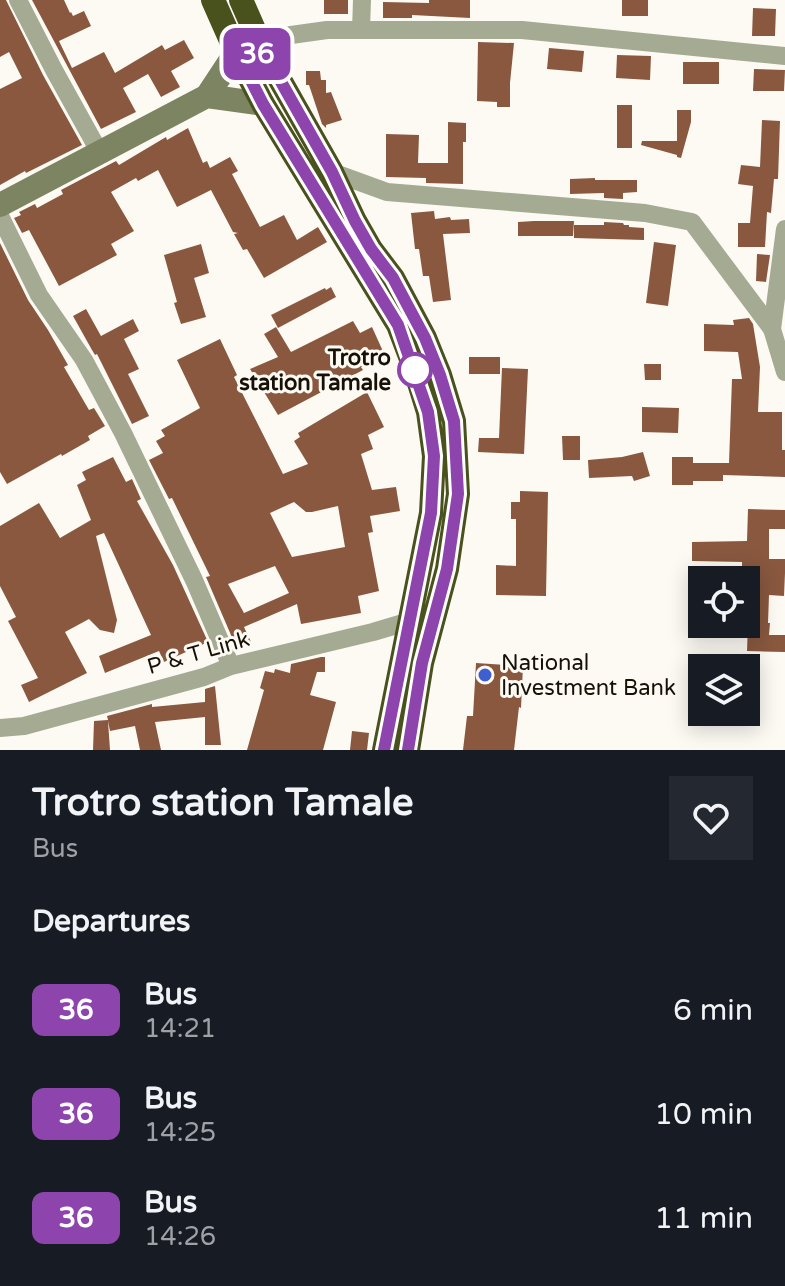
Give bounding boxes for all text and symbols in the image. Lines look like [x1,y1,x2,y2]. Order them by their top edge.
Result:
line badge: 36 [221,28,293,80]
text: 36 [239,37,275,71]
place label: Trotro station Tamale [239,345,391,396]
marker: Trotro station Tamale [398,353,432,387]
map controls [688,566,760,726]
button: locate [688,566,760,638]
street label: P & T Link [144,626,252,680]
place label: National Investment Bank [501,650,676,701]
button: layers [688,654,760,726]
marker: National Investment Bank [476,666,494,684]
button: heart [669,776,753,860]
text: Trotro station Tamale [32,780,414,826]
text: Bus [32,833,78,864]
text: Departures [32,903,190,940]
text: Bus [144,976,197,1013]
text: 6 min [673,992,753,1029]
text: 36 [58,993,94,1027]
text: 14:21 [144,1013,216,1044]
text: Bus [144,1080,197,1117]
text: 10 min [654,1096,753,1133]
text: 36 [58,1097,94,1131]
text: 14:25 [144,1117,216,1148]
text: Bus [144,1184,197,1221]
text: 11 min [654,1200,753,1237]
text: 36 [58,1201,94,1235]
text: 14:26 [144,1221,216,1252]

